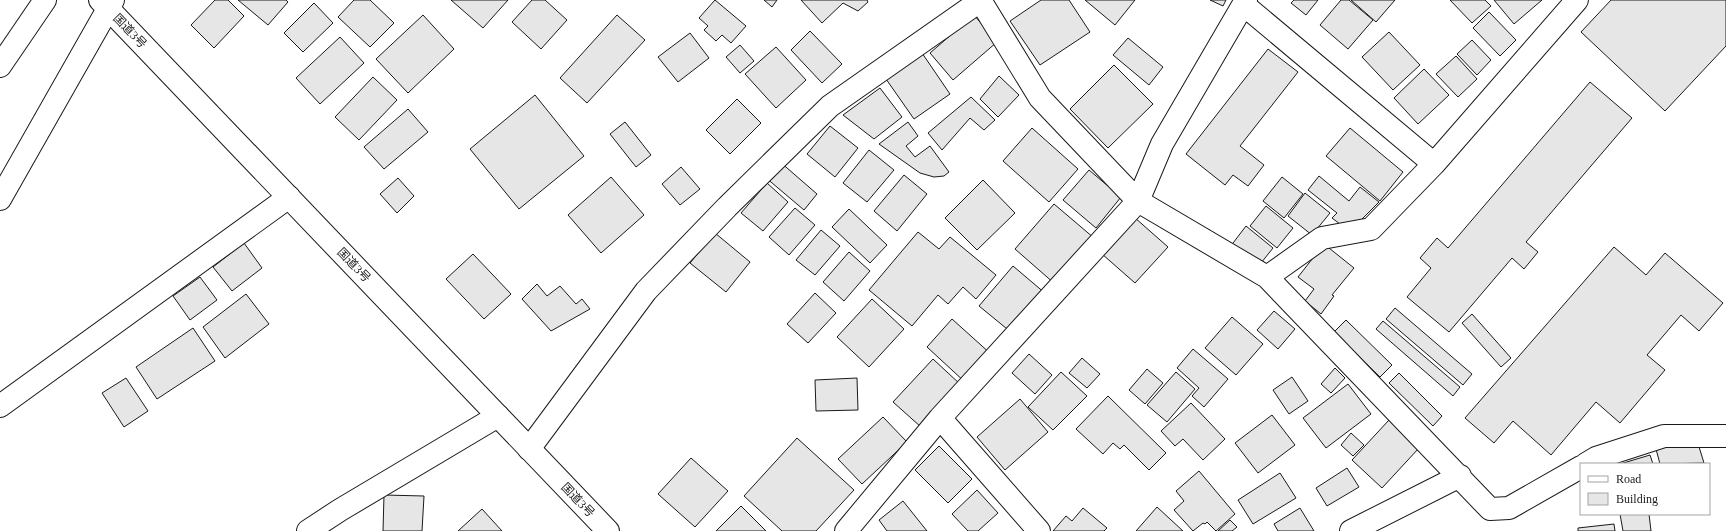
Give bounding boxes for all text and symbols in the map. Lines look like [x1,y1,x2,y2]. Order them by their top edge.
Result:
street label: 国道3号 [110,11,150,51]
street label: 国道3号 [334,245,374,285]
legend [1580,463,1710,515]
text: Road [1616,472,1641,486]
street label: 国道3号 [558,480,598,520]
text: Building [1616,492,1658,506]

